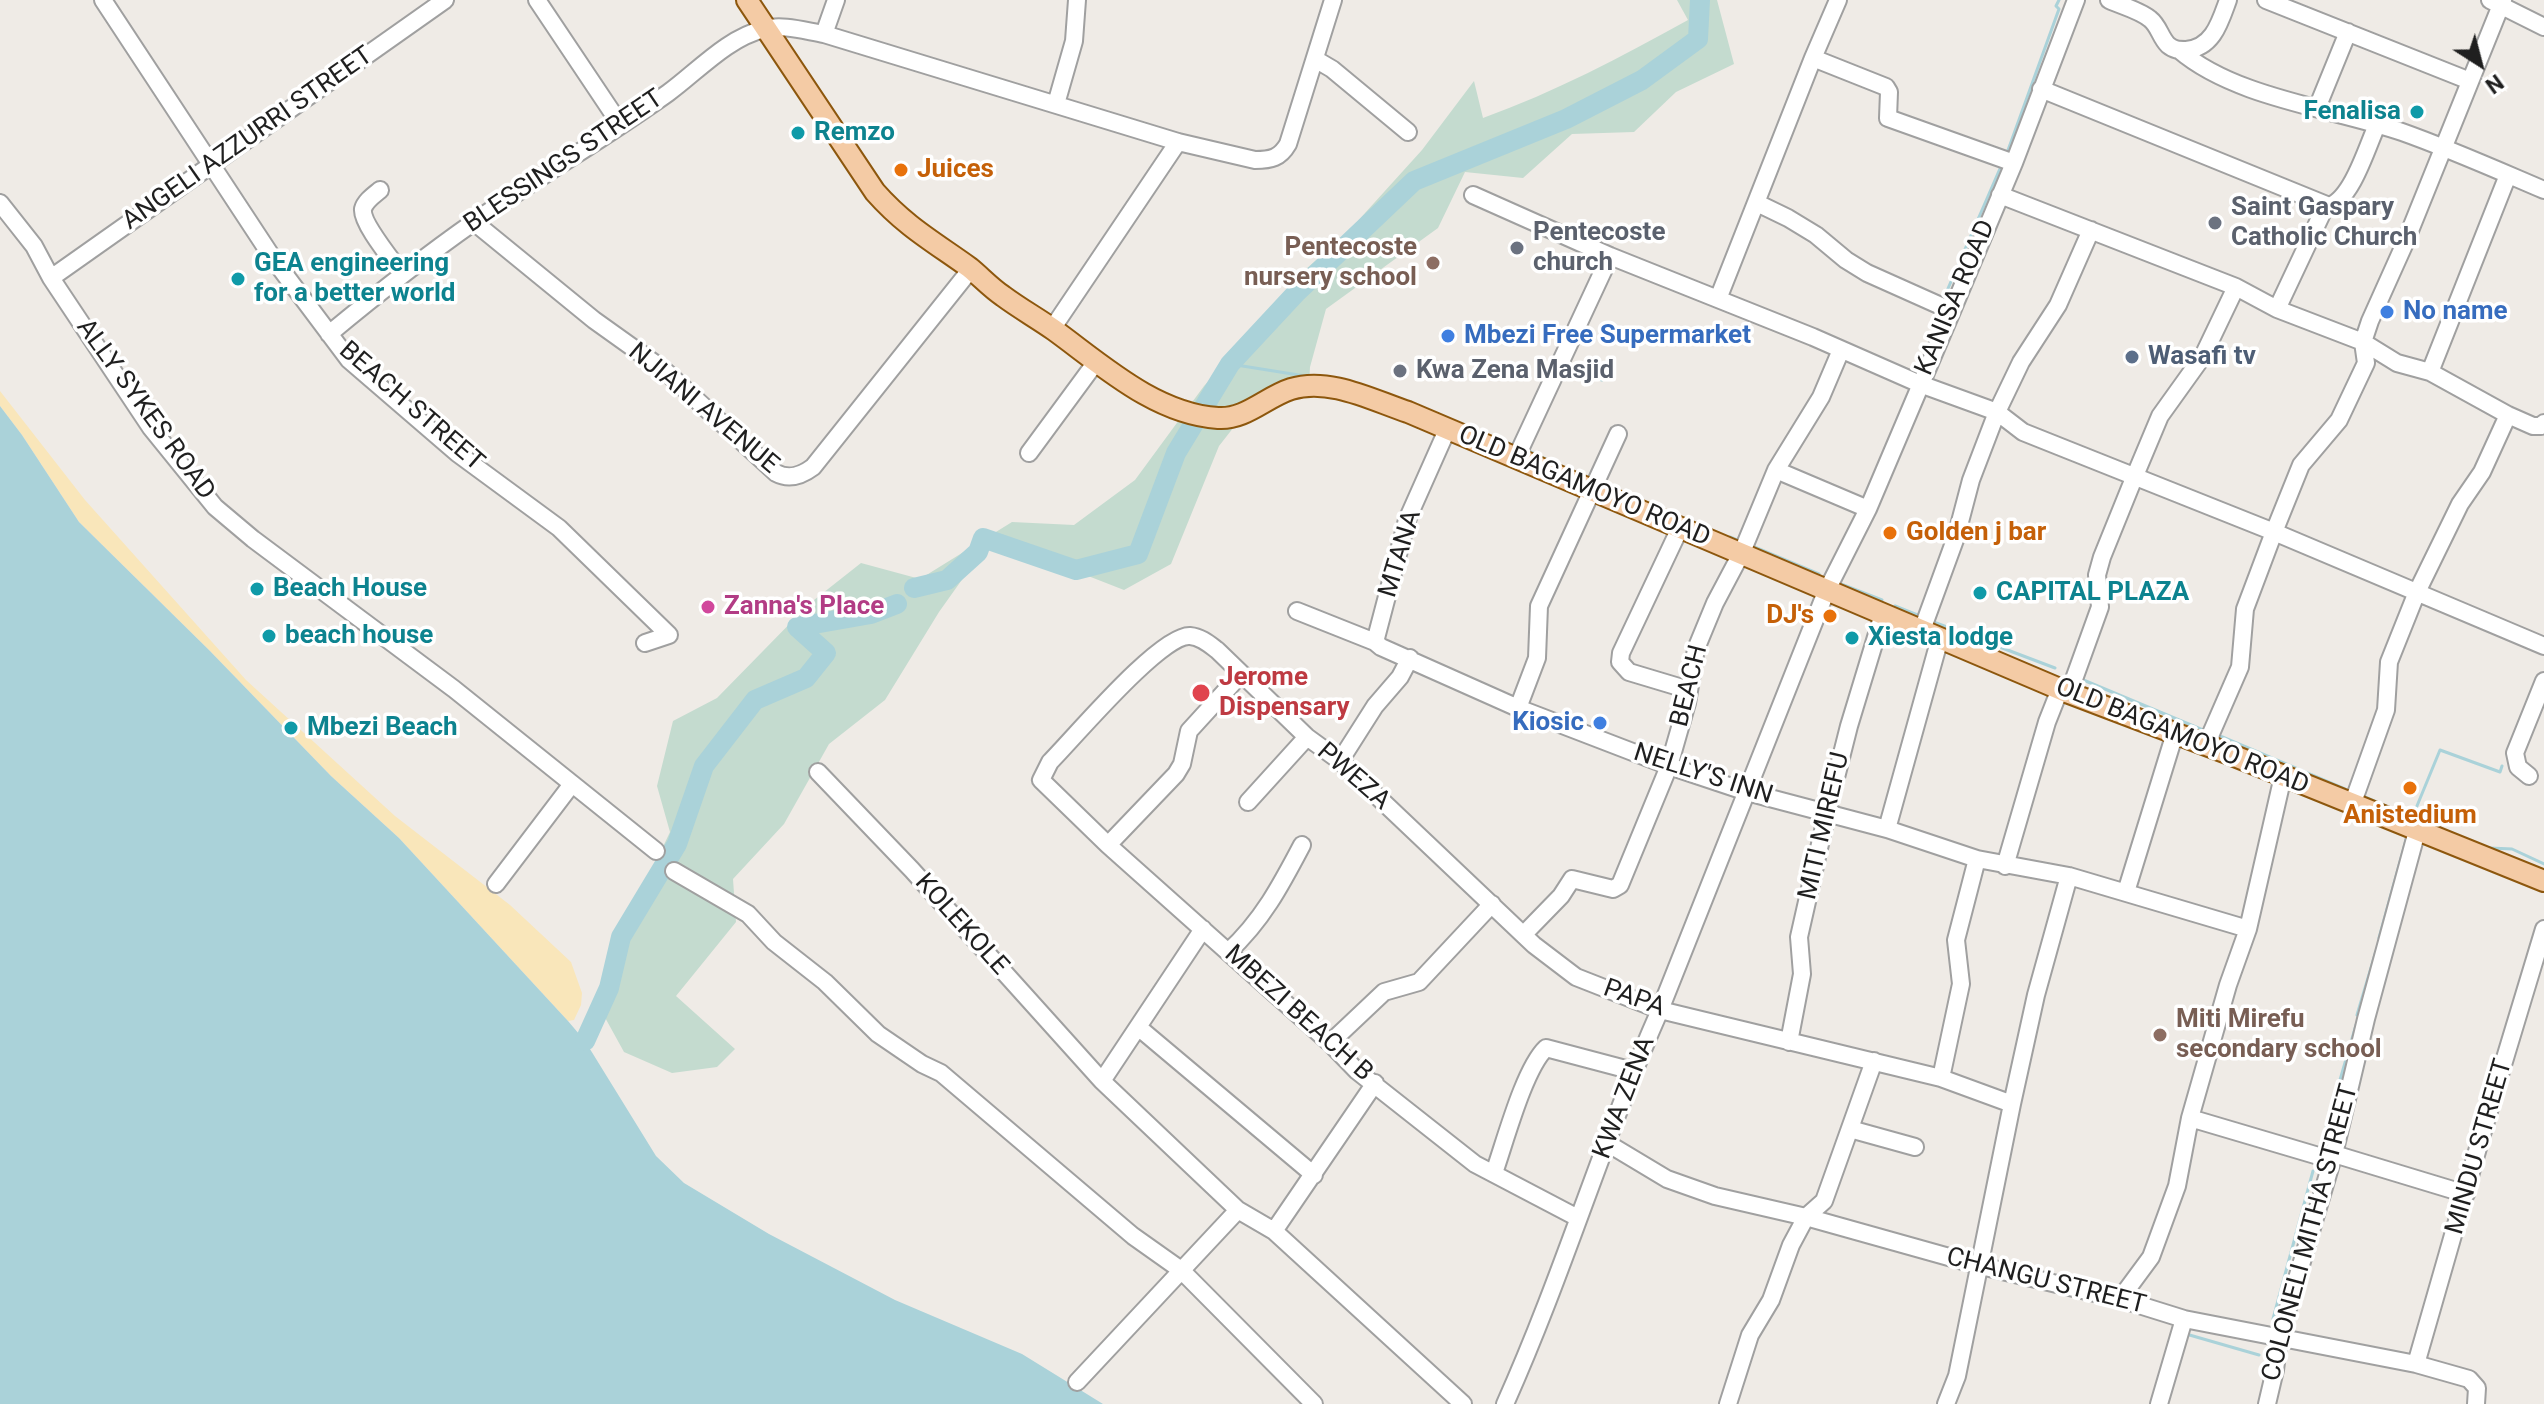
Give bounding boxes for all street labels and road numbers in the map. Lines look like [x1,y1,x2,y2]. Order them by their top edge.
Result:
street label: ANGELI AZZURRI STREET [117,41,379,237]
street label: BLESSINGS STREET [459,84,669,240]
street label: KANISA ROAD [1909,216,2003,380]
street label: ALLY SYKES ROAD [69,314,221,506]
street label: BEACH STREET [332,336,490,478]
street label: NJIANI AVENUE [622,337,784,481]
street label: OLD BAGAMOYO ROAD [1453,420,1715,554]
street label: MTANA [1373,507,1429,601]
street label: BEACH [1665,642,1715,730]
street label: OLD BAGAMOYO ROAD [2051,672,2313,802]
street label: PWEZA [1310,737,1396,817]
street label: NELLY'S INN [1629,738,1777,812]
street label: MITI MIREFU [1793,749,1857,903]
street label: KOLEKOLE [908,868,1014,982]
street label: MBEZI BEACH B [1217,939,1379,1089]
street label: PAPA [1599,974,1669,1024]
street label: KWA ZENA [1587,1033,1663,1163]
street label: MINDU STREET [2440,1056,2520,1238]
street label: COLONELI MITHA STREET [2256,1081,2366,1385]
street label: CHANGU STREET [1943,1242,2149,1322]

